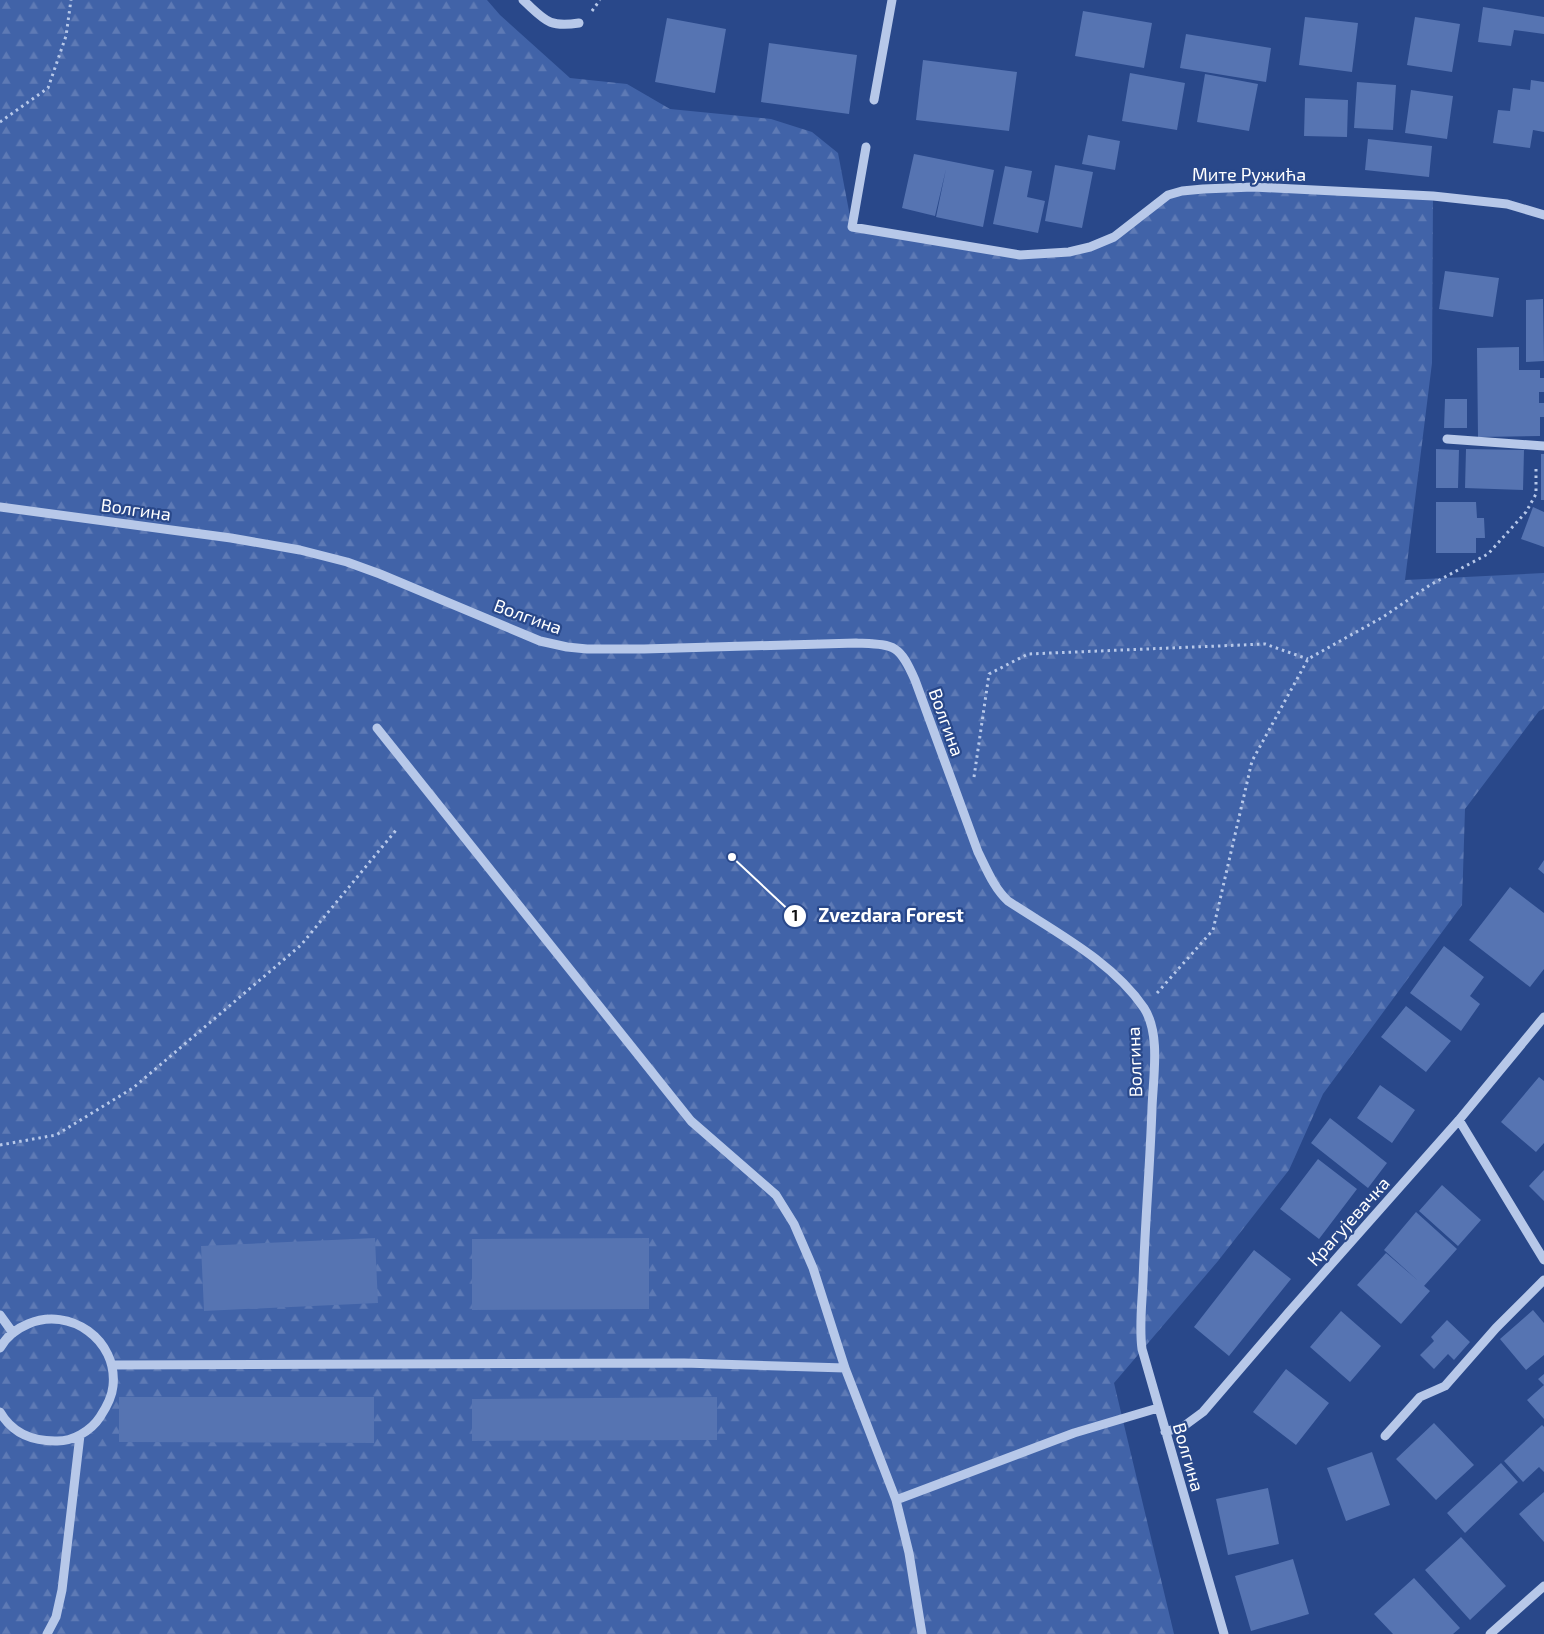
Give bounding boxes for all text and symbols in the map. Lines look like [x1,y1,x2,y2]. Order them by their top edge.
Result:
street label: Мите Ружића [1192,163,1306,185]
street label: Волгина [99,493,173,525]
street label: Волгина [491,594,565,638]
street label: Волгина [925,685,969,759]
callout: Zvezdara Forest [783,899,973,933]
text: Zvezdara Forest [818,903,964,926]
text: 1 [792,906,798,924]
street label: Волгина [1122,1026,1146,1098]
street label: Крагујевачка [1302,1172,1394,1270]
street label: Волгина [1169,1420,1209,1494]

